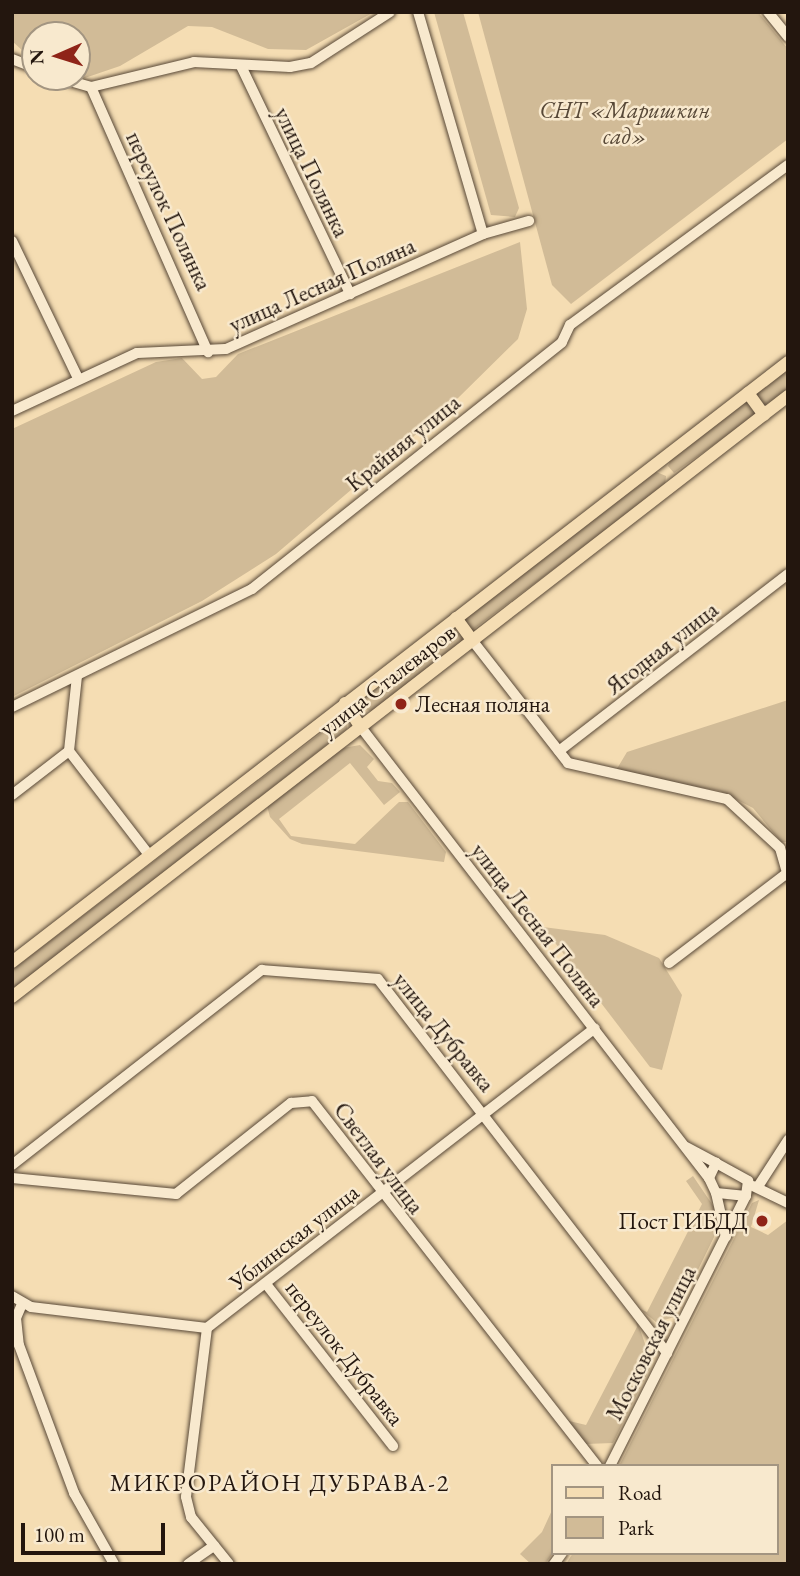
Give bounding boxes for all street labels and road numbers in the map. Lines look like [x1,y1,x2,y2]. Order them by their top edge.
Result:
street label: улица Полянка [269,102,355,242]
street label: переулок Полянка [120,127,218,295]
street label: улица Лесная Поляна [225,232,419,338]
street label: Крайняя улица [340,389,466,497]
street label: Ягодная улица [600,596,724,700]
street label: улица Сталеваров [313,618,461,742]
street label: улица Лесная Поляна [465,837,611,1013]
street label: улица Дубравка [387,967,501,1097]
street label: Светлая улица [328,1097,430,1219]
street label: Ублинская улица [224,1178,364,1296]
street label: Московская улица [600,1261,702,1425]
street label: переулок Дубравка [280,1275,410,1431]

